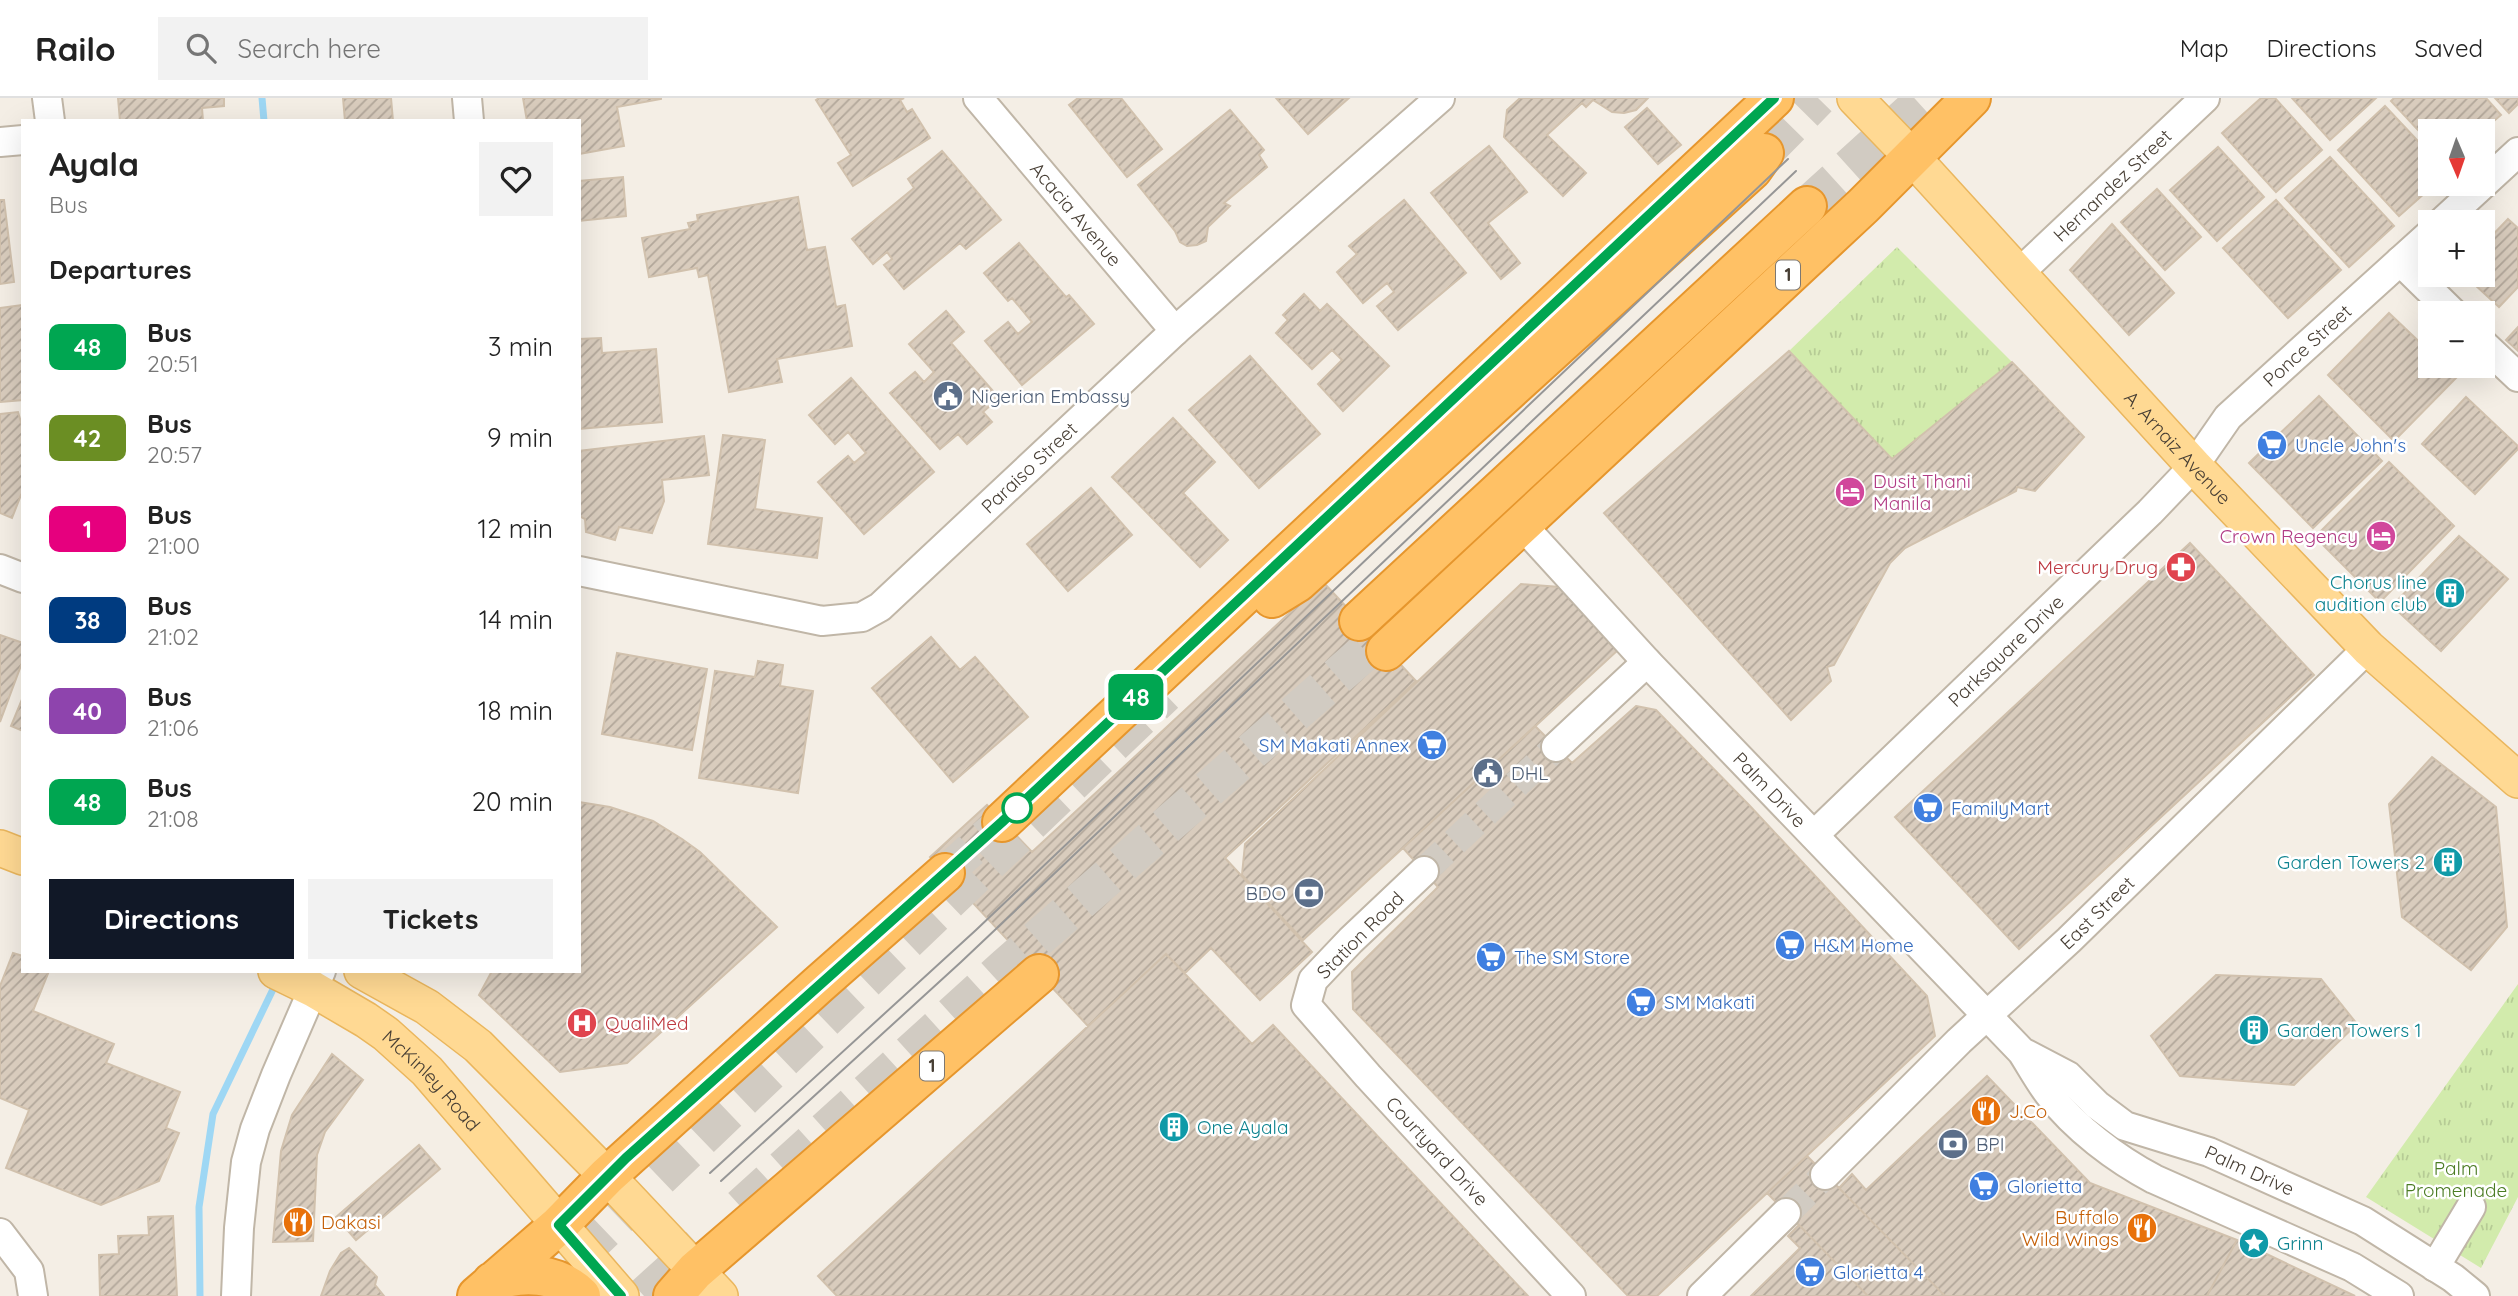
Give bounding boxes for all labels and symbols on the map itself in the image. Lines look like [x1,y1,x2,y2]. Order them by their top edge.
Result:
north arrow [2418,119,2496,196]
street label: Hernandez Street [2048,124,2176,247]
street label: Acacia Avenue [1025,157,1127,271]
road number: 1 [1776,260,1800,290]
street label: Ponce Street [2258,299,2356,392]
public building icon: Nigerian Embassy [931,379,965,413]
place label: Nigerian Embassy [971,384,1130,408]
street label: A. Arnaiz Avenue [2119,386,2236,510]
street label: Paraiso Street [976,417,1082,518]
supermarket icon: Uncle John's [2255,428,2289,462]
place label: Uncle John's [2295,433,2406,457]
place label: Dusit Thani Manila [1873,469,1971,515]
hotel icon: Dusit Thani Manila [1833,475,1867,509]
hotel icon: Crown Regency [2364,519,2398,553]
place label: Crown Regency [2220,524,2358,548]
pharmacy icon: Mercury Drug [2164,550,2198,584]
place label: Mercury Drug [2037,555,2158,579]
place label: Chorus line audition club [2315,570,2427,616]
building icon: Chorus line audition club [2433,576,2467,610]
street label: Parksquare Drive [1943,589,2069,712]
line badge: 48 [1104,674,1168,720]
supermarket icon: SM Makati Annex [1415,728,1449,762]
place label: SM Makati Annex [1259,733,1409,757]
street label: Palm Drive [1728,747,1811,832]
public building icon: DHL [1471,756,1505,790]
place label: DHL [1511,761,1548,785]
supermarket icon: FamilyMart [1911,791,1945,825]
unlabelled marker [1002,793,1032,823]
place label: FamilyMart [1951,796,2050,820]
building icon: Garden Towers 2 [2431,845,2465,879]
place label: Garden Towers 2 [2277,850,2425,874]
street label: East Street [2055,871,2139,954]
bank icon: BDO [1292,876,1326,910]
place label: BDO [1245,881,1286,905]
street label: Station Road [1311,886,1409,984]
supermarket icon: H&M Home [1773,928,1807,962]
place label: H&M Home [1813,933,1914,957]
supermarket icon: The SM Store [1474,940,1508,974]
place label: The SM Store [1514,945,1630,969]
supermarket icon: SM Makati [1624,985,1658,1019]
place label: SM Makati [1664,990,1755,1014]
hospital icon: QualiMed [565,1006,599,1040]
place label: QualiMed [605,1011,688,1035]
building icon: Garden Towers 1 [2237,1013,2271,1047]
place label: Garden Towers 1 [2277,1018,2421,1042]
street label: McKinley Road [377,1025,485,1136]
road number: 1 [920,1051,944,1080]
street label: Courtyard Drive [1381,1091,1494,1211]
restaurant icon: J.Co [1969,1094,2003,1128]
place label: J.Co [2009,1099,2047,1123]
building icon: One Ayala [1157,1110,1191,1144]
place label: One Ayala [1197,1115,1288,1139]
bank icon: BPI [1936,1127,1970,1161]
place label: BPI [1976,1132,2004,1156]
street label: Palm Drive [2201,1140,2298,1201]
park label: Palm Promenade [2405,1156,2507,1202]
supermarket icon: Glorietta [1967,1169,2001,1203]
place label: Glorietta [2007,1174,2082,1198]
restaurant icon: Dakasi [281,1205,315,1239]
place label: Buffalo Wild Wings [2022,1205,2119,1251]
place label: Dakasi [321,1210,381,1234]
restaurant icon: Buffalo Wild Wings [2125,1211,2159,1245]
place icon: Grinn [2237,1226,2271,1260]
place label: Grinn [2277,1231,2324,1255]
supermarket icon: Glorietta 4 [1793,1255,1827,1289]
place label: Glorietta 4 [1833,1260,1924,1284]

